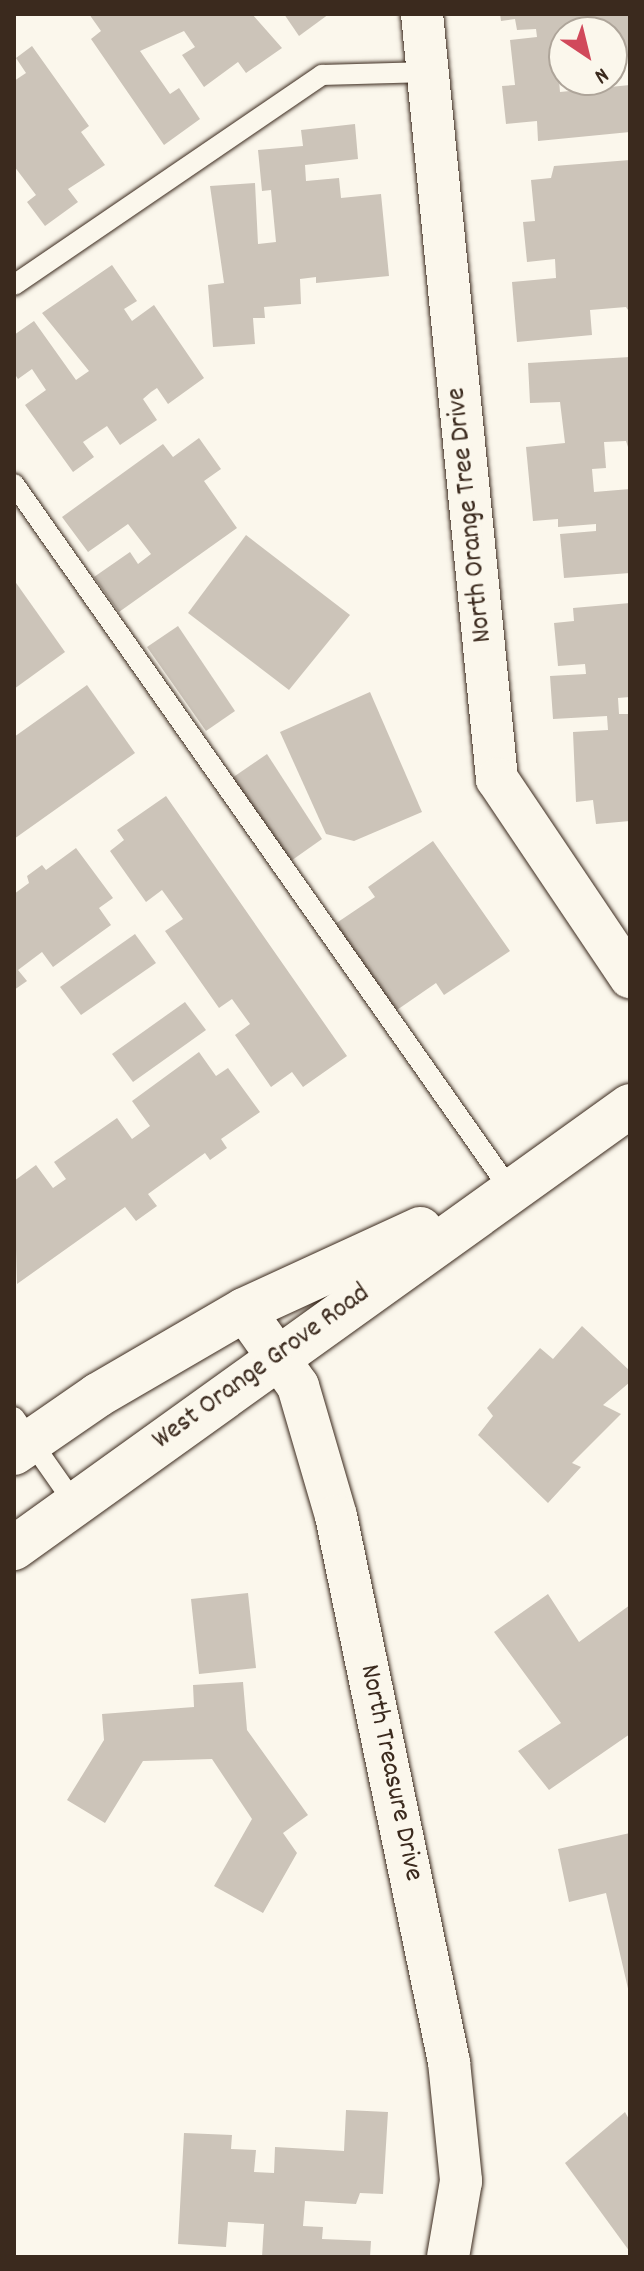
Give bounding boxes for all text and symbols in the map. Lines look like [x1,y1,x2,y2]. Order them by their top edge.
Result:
north arrow [548,16,628,96]
text: N [588,59,614,90]
street label: North Orange Tree Drive [441,386,501,644]
street label: West Orange Grove Road [147,1278,377,1458]
street label: North Treasure Drive [351,1662,429,1884]

